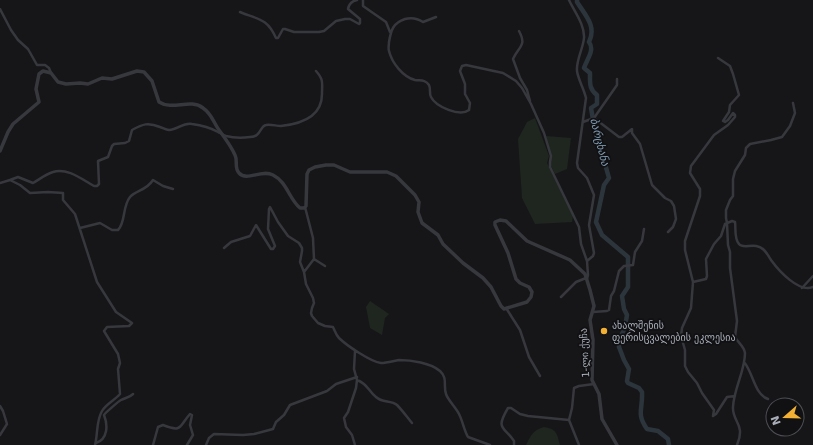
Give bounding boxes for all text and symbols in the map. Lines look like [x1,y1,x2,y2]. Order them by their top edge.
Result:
water label: ბარცხანა [587,117,612,168]
place label: ახალშენის ფერისცვალების ეკლესია [612,320,735,344]
marker: ახალშენის ფერისცვალების ეკლესია [599,326,609,336]
street label: 1-ლი ქუჩა [578,328,592,378]
north arrow [765,397,805,437]
text: N [768,414,784,427]

